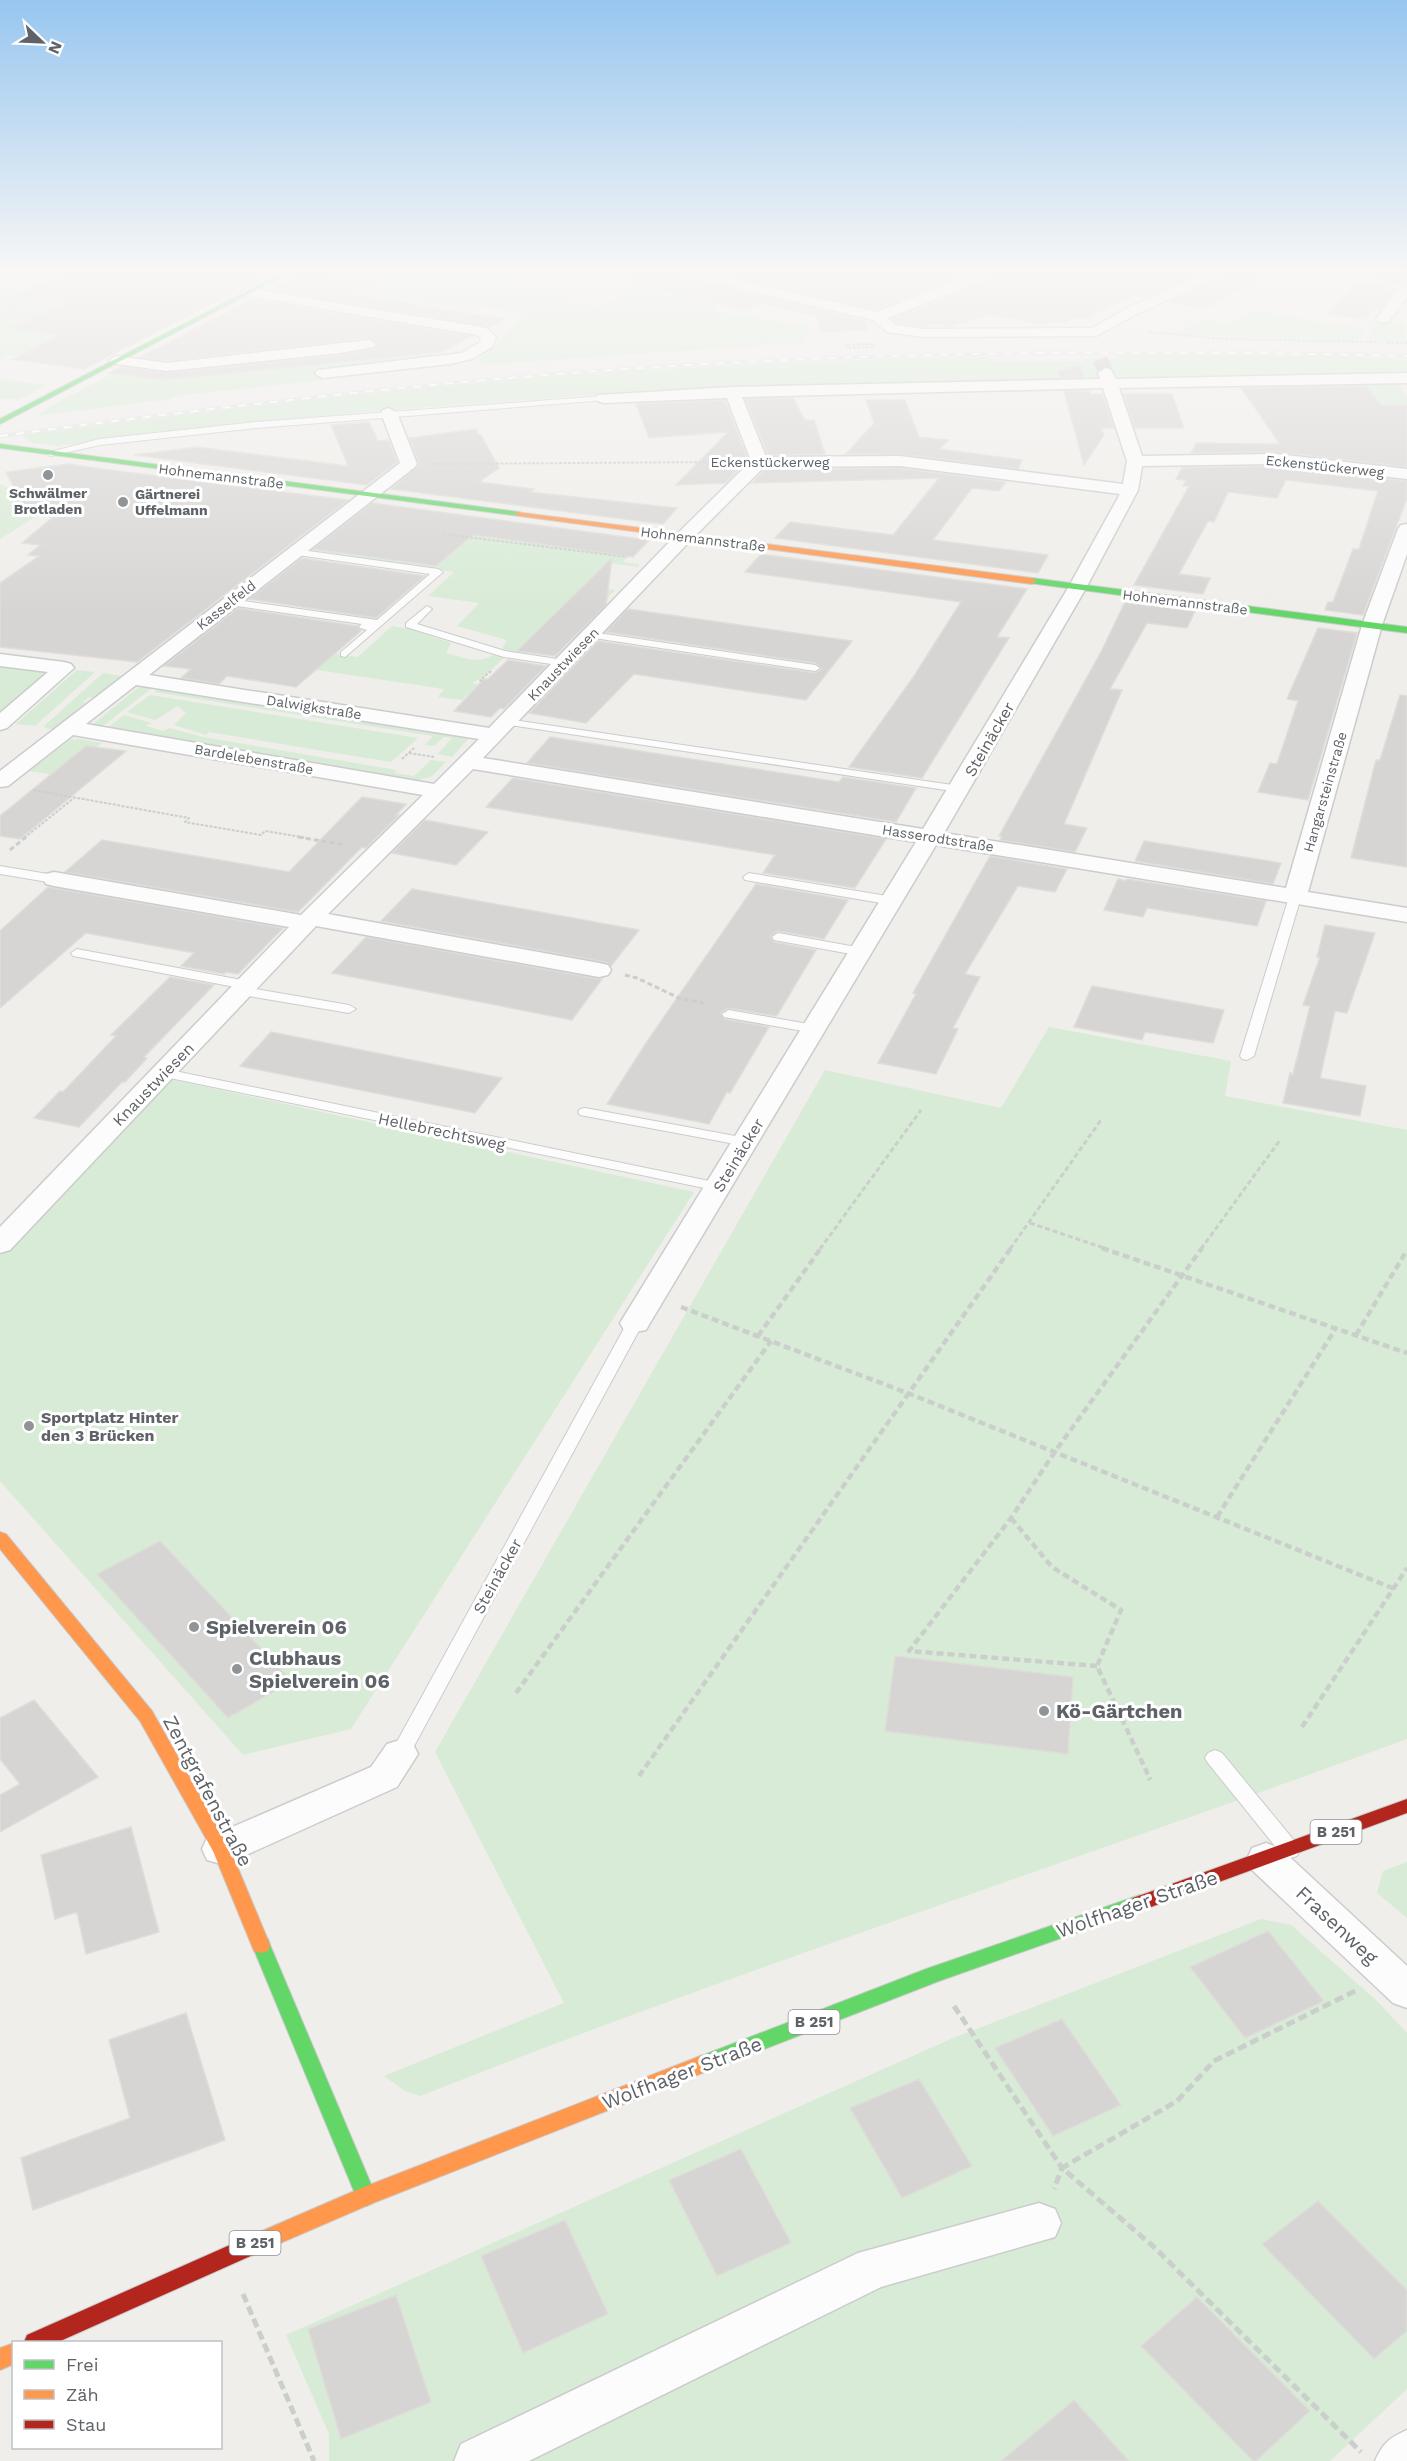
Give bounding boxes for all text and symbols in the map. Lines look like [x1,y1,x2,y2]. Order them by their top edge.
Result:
north arrow [12,12,72,72]
text: N [44,38,66,57]
street label: Eckenstückerweg [1265,452,1386,480]
street label: Eckenstückerweg [710,454,830,470]
street label: Hohnemannstraße [158,460,284,492]
marker: Schwälmer Brotladen [41,468,55,482]
place label: Schwälmer Brotladen [9,485,87,517]
place label: Gärtnerei Uffelmann [135,486,208,518]
marker: Gärtnerei Uffelmann [116,495,130,509]
street label: Hohnemannstraße [640,523,766,555]
street label: Kasselfeld [193,577,259,633]
street label: Hohnemannstraße [1122,586,1248,618]
street label: Knaustwiesen [524,624,602,704]
street label: Dalwigkstraße [265,692,363,722]
street label: Steinäcker [960,698,1019,780]
street label: Hangarsteinstraße [1300,730,1350,854]
street label: Bardelebenstraße [193,741,315,777]
street label: Hasserodtstraße [881,821,995,855]
street label: Knaustwiesen [109,1039,198,1130]
street label: Hellebrechtsweg [376,1109,508,1154]
street label: Steinäcker [709,1114,768,1196]
place label: Sportplatz Hinter den 3 Brücken [41,1408,178,1445]
marker: Sportplatz Hinter den 3 Brücken [22,1419,36,1433]
street label: Steinäcker [469,1535,526,1617]
place label: Spielverein 06 [206,1615,347,1639]
marker: Spielverein 06 [187,1620,201,1634]
place label: Clubhaus Spielverein 06 [249,1646,390,1693]
marker: Clubhaus Spielverein 06 [230,1662,244,1676]
place label: Kö-Gärtchen [1056,1699,1182,1723]
marker: Kö-Gärtchen [1037,1704,1051,1718]
street label: Zentgrafenstraße [158,1711,258,1871]
road number: B 251 [1310,1820,1362,1844]
street label: Wolfhager Straße [1053,1865,1221,1943]
street label: Frasenweg [1291,1881,1383,1969]
road number: B 251 [788,2010,840,2034]
street label: Wolfhager Straße [599,2031,765,2115]
road number: B 251 [230,2231,280,2255]
legend [12,2341,222,2449]
text: Frei [66,2354,98,2375]
text: Zäh [66,2384,99,2405]
text: Stau [66,2414,106,2435]

